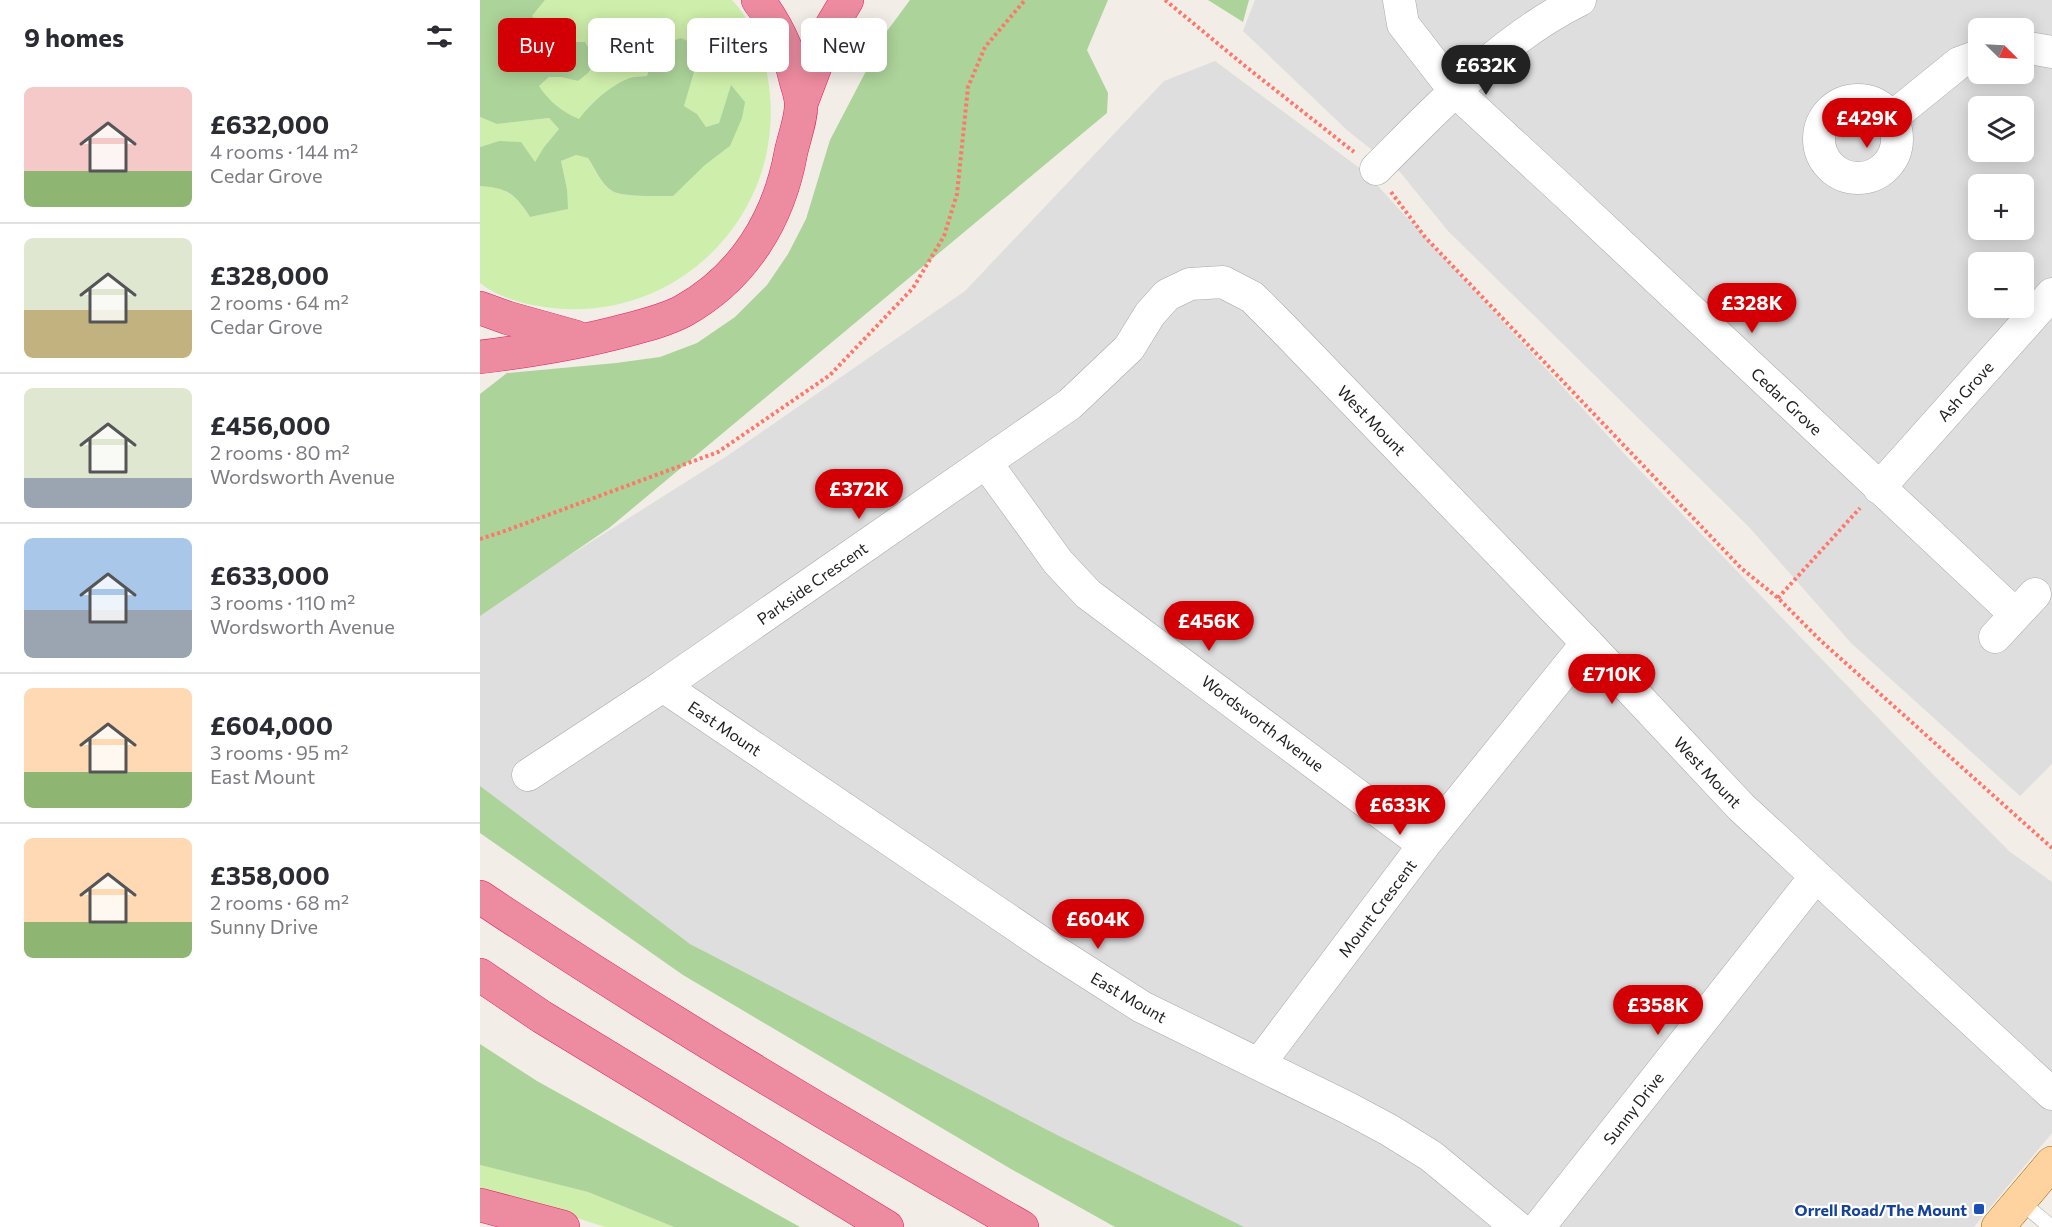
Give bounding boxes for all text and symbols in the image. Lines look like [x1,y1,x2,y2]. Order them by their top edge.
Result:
chip: Buy [498,18,576,72]
chip: Rent [588,18,675,72]
chip: Filters [687,18,789,72]
chip: New [801,18,887,72]
north arrow [1968,18,2034,84]
map controls [1968,18,2034,318]
icon: filters [423,20,456,53]
text: 9 homes [24,21,124,52]
pin: £632K [1444,45,1528,96]
text: £632K [1455,52,1517,76]
button: layers [1968,96,2034,162]
pin: £429K [1825,98,1909,149]
text: £429K [1836,105,1898,129]
text: £632,000 [210,108,329,139]
icon: home [72,111,144,183]
text: 4 rooms · 144 m² [210,139,358,163]
text: Cedar Grove [210,163,322,187]
button: + [1968,174,2034,240]
button: − [1968,252,2034,318]
text: £328,000 [210,259,329,290]
icon: home [72,262,144,334]
pin: £328K [1710,283,1794,334]
text: 2 rooms · 64 m² [210,290,349,314]
text: £328K [1721,290,1783,314]
text: Cedar Grove [210,314,322,338]
street label: Ash Grove [1933,357,1997,425]
street label: Cedar Grove [1748,363,1826,439]
street label: West Mount [1334,381,1410,459]
text: £456,000 [210,409,331,440]
icon: home [72,412,144,484]
text: 2 rooms · 80 m² [210,440,350,464]
text: Wordsworth Avenue [210,464,395,488]
pin: £372K [817,469,901,520]
text: £372K [829,476,889,500]
street label: Parkside Crescent [753,538,871,628]
text: £633,000 [210,559,329,590]
icon: home [72,562,144,634]
text: 3 rooms · 110 m² [210,590,355,614]
pin: £456K [1167,601,1251,652]
text: £456K [1178,608,1240,632]
text: Wordsworth Avenue [210,614,395,638]
pin: £710K [1570,654,1654,705]
text: £710K [1582,661,1642,685]
street label: Wordsworth Avenue [1198,671,1328,775]
street label: East Mount [685,697,766,760]
text: £604,000 [210,709,333,740]
icon: home [72,712,144,784]
street label: West Mount [1670,733,1746,812]
text: 3 rooms · 95 m² [210,740,349,764]
text: East Mount [210,764,315,788]
pin: £633K [1358,785,1442,836]
text: £633K [1369,792,1431,816]
street label: Mount Crescent [1334,855,1420,961]
text: £358,000 [210,859,330,890]
icon: home [72,862,144,934]
text: 2 rooms · 68 m² [210,890,349,914]
pin: £604K [1056,899,1140,950]
text: £604K [1066,906,1130,930]
text: Sunny Drive [210,914,318,938]
street label: East Mount [1088,968,1171,1027]
pin: £358K [1616,985,1700,1036]
text: £358K [1627,992,1689,1016]
street label: Sunny Drive [1599,1068,1667,1148]
place label: Orrell Road/The Mount [1795,1200,1967,1219]
marker: Orrell Road/The Mount [1972,1202,1986,1216]

